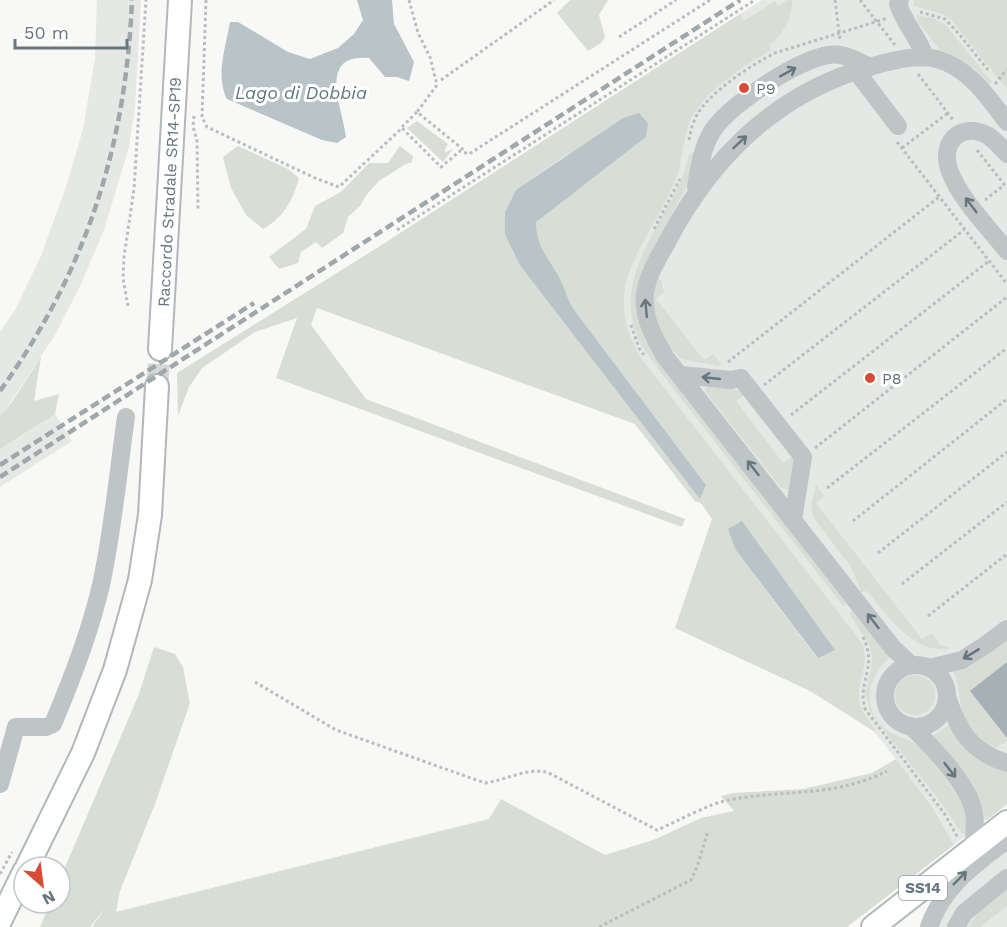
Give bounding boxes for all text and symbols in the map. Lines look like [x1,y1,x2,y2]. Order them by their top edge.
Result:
scale bar [15,12,128,50]
text: 50 m [24,22,69,43]
one-way arrow [778,66,796,77]
street label: Raccordo Stradale SR14-SP19 [154,76,185,308]
place label: P9 [756,79,776,98]
marker: P9 [737,81,751,95]
water label: Lago di Dobbia [235,82,367,103]
one-way arrow [732,135,747,149]
one-way arrow [965,198,977,214]
one-way arrow [640,298,651,318]
place label: P8 [882,369,902,388]
marker: P8 [863,371,877,385]
one-way arrow [702,372,721,383]
one-way arrow [746,460,759,476]
one-way arrow [866,614,879,630]
one-way arrow [963,649,980,661]
one-way arrow [943,762,956,778]
north arrow [12,855,72,915]
one-way arrow [952,871,967,886]
road number: SS14 [899,876,947,900]
text: N [39,887,59,909]

